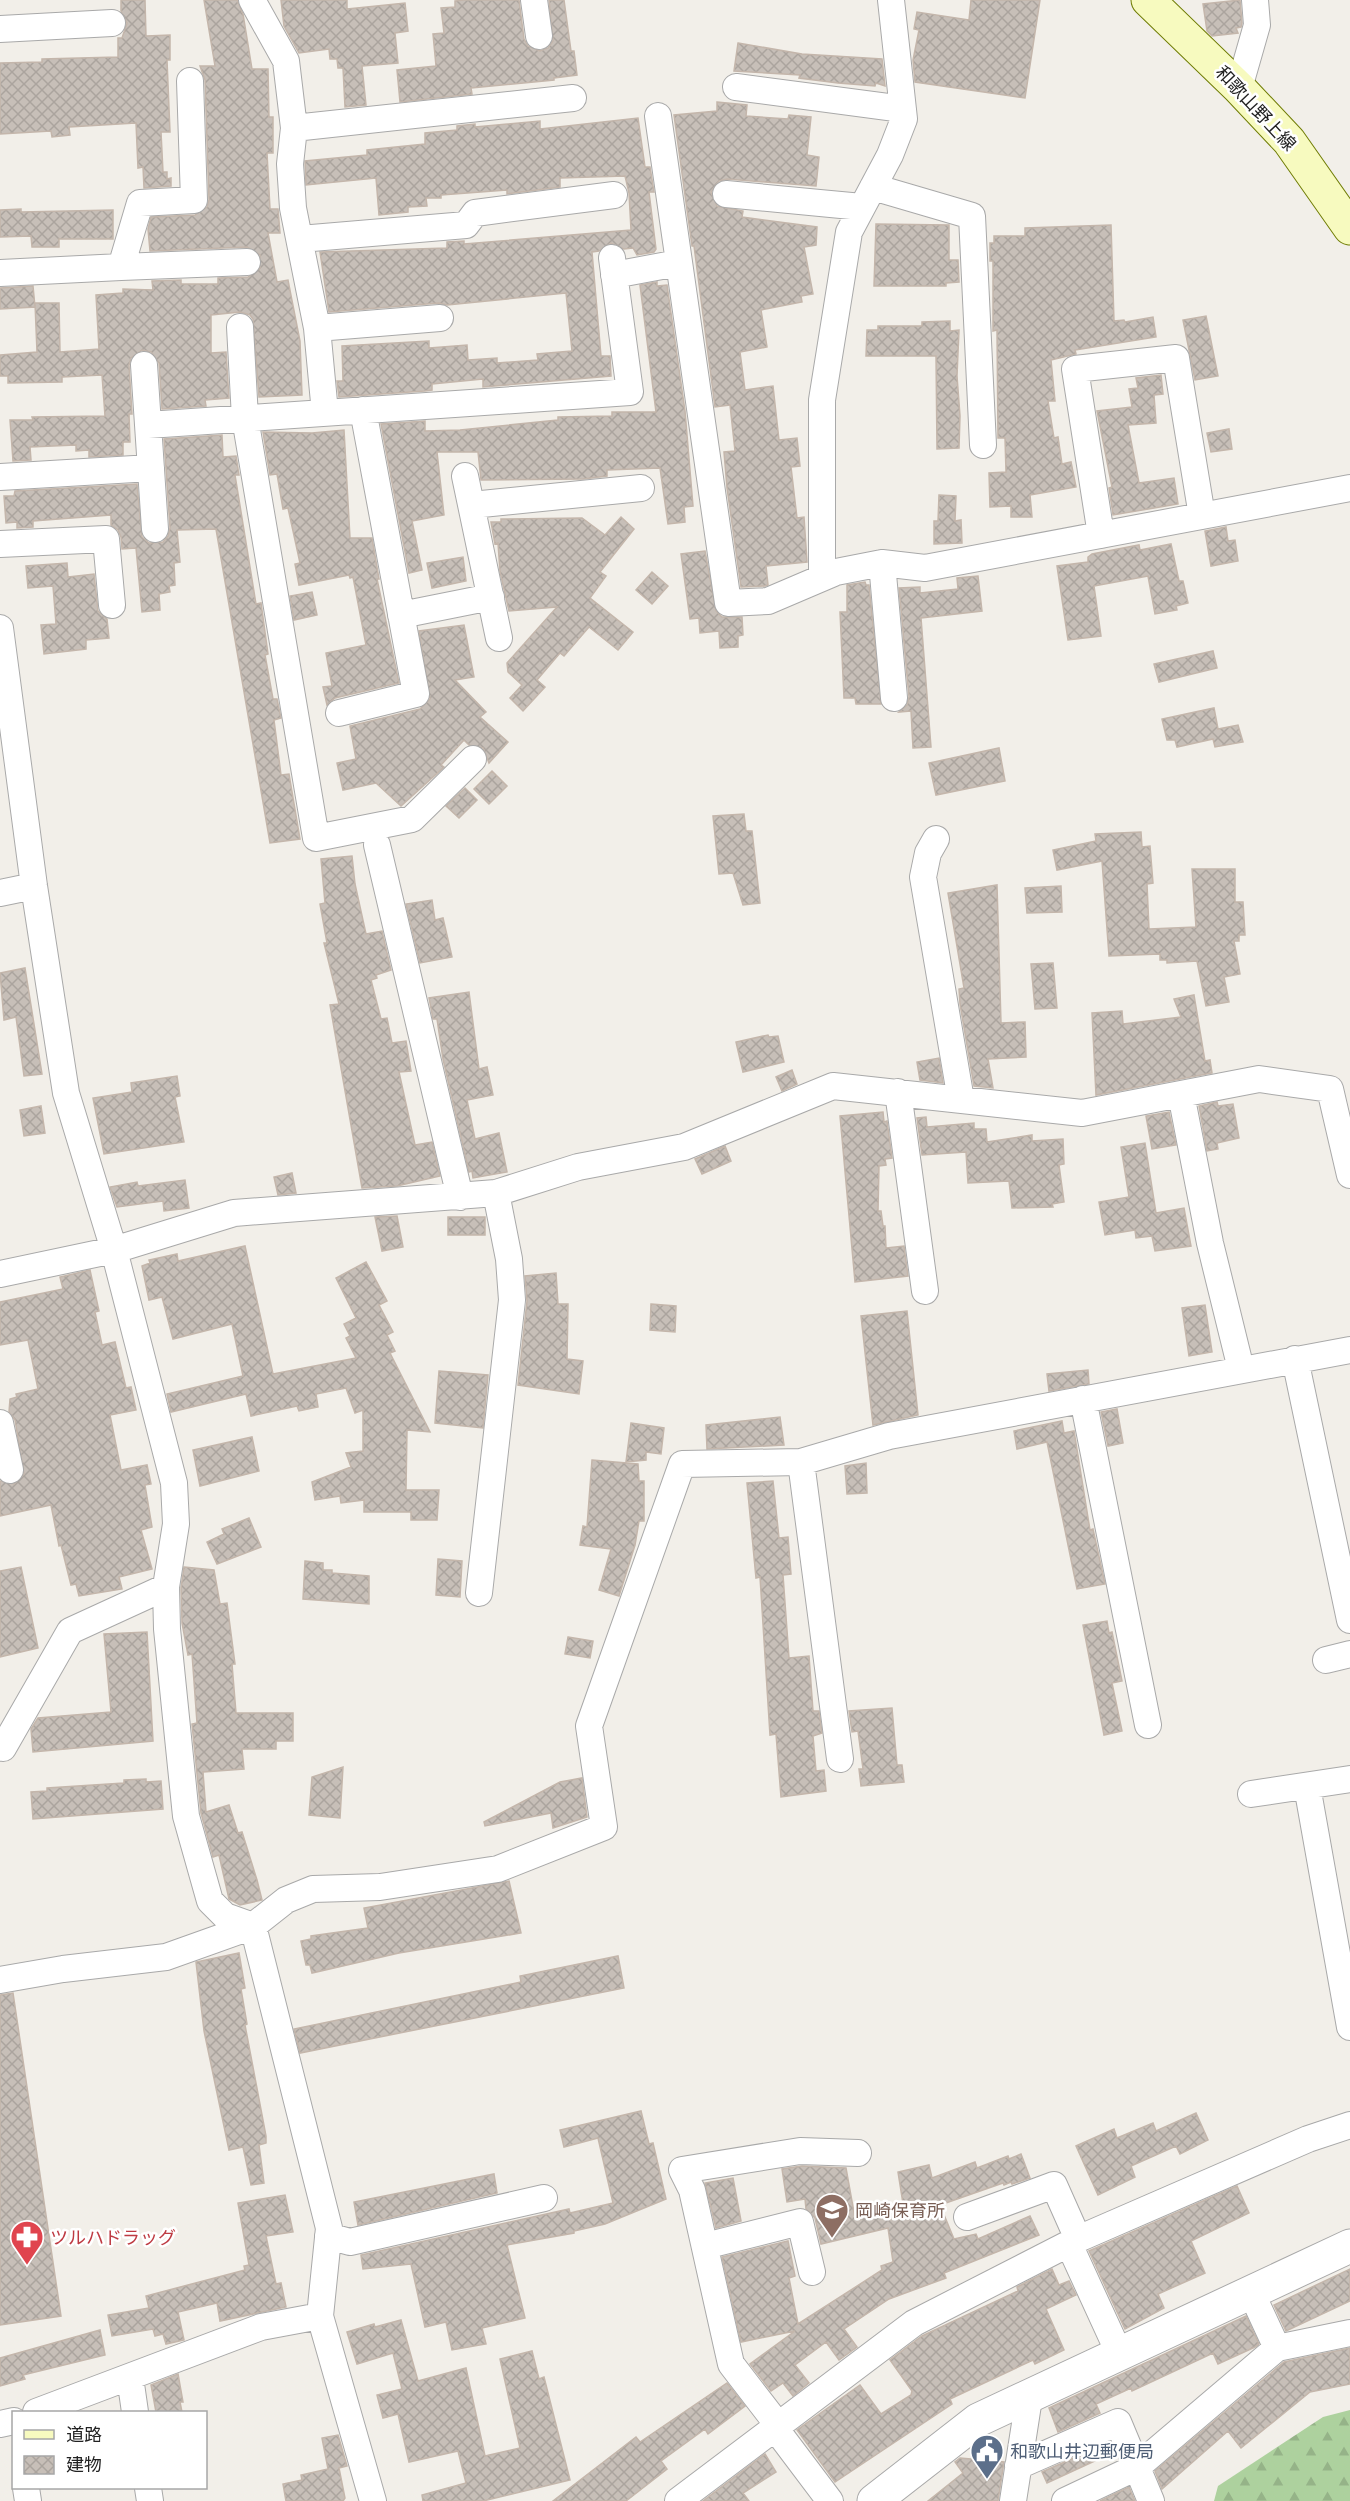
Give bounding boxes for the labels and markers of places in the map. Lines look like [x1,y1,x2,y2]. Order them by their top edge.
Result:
school or university icon: 岡崎保育所 [814,2192,850,2239]
place label: 岡崎保育所 [855,2198,945,2223]
pharmacy icon: ツルハドラッグ [9,2219,45,2266]
place label: ツルハドラッグ [50,2225,176,2250]
public building icon: 和歌山井辺郵便局 [969,2433,1005,2480]
place label: 和歌山井辺郵便局 [1010,2439,1154,2464]

